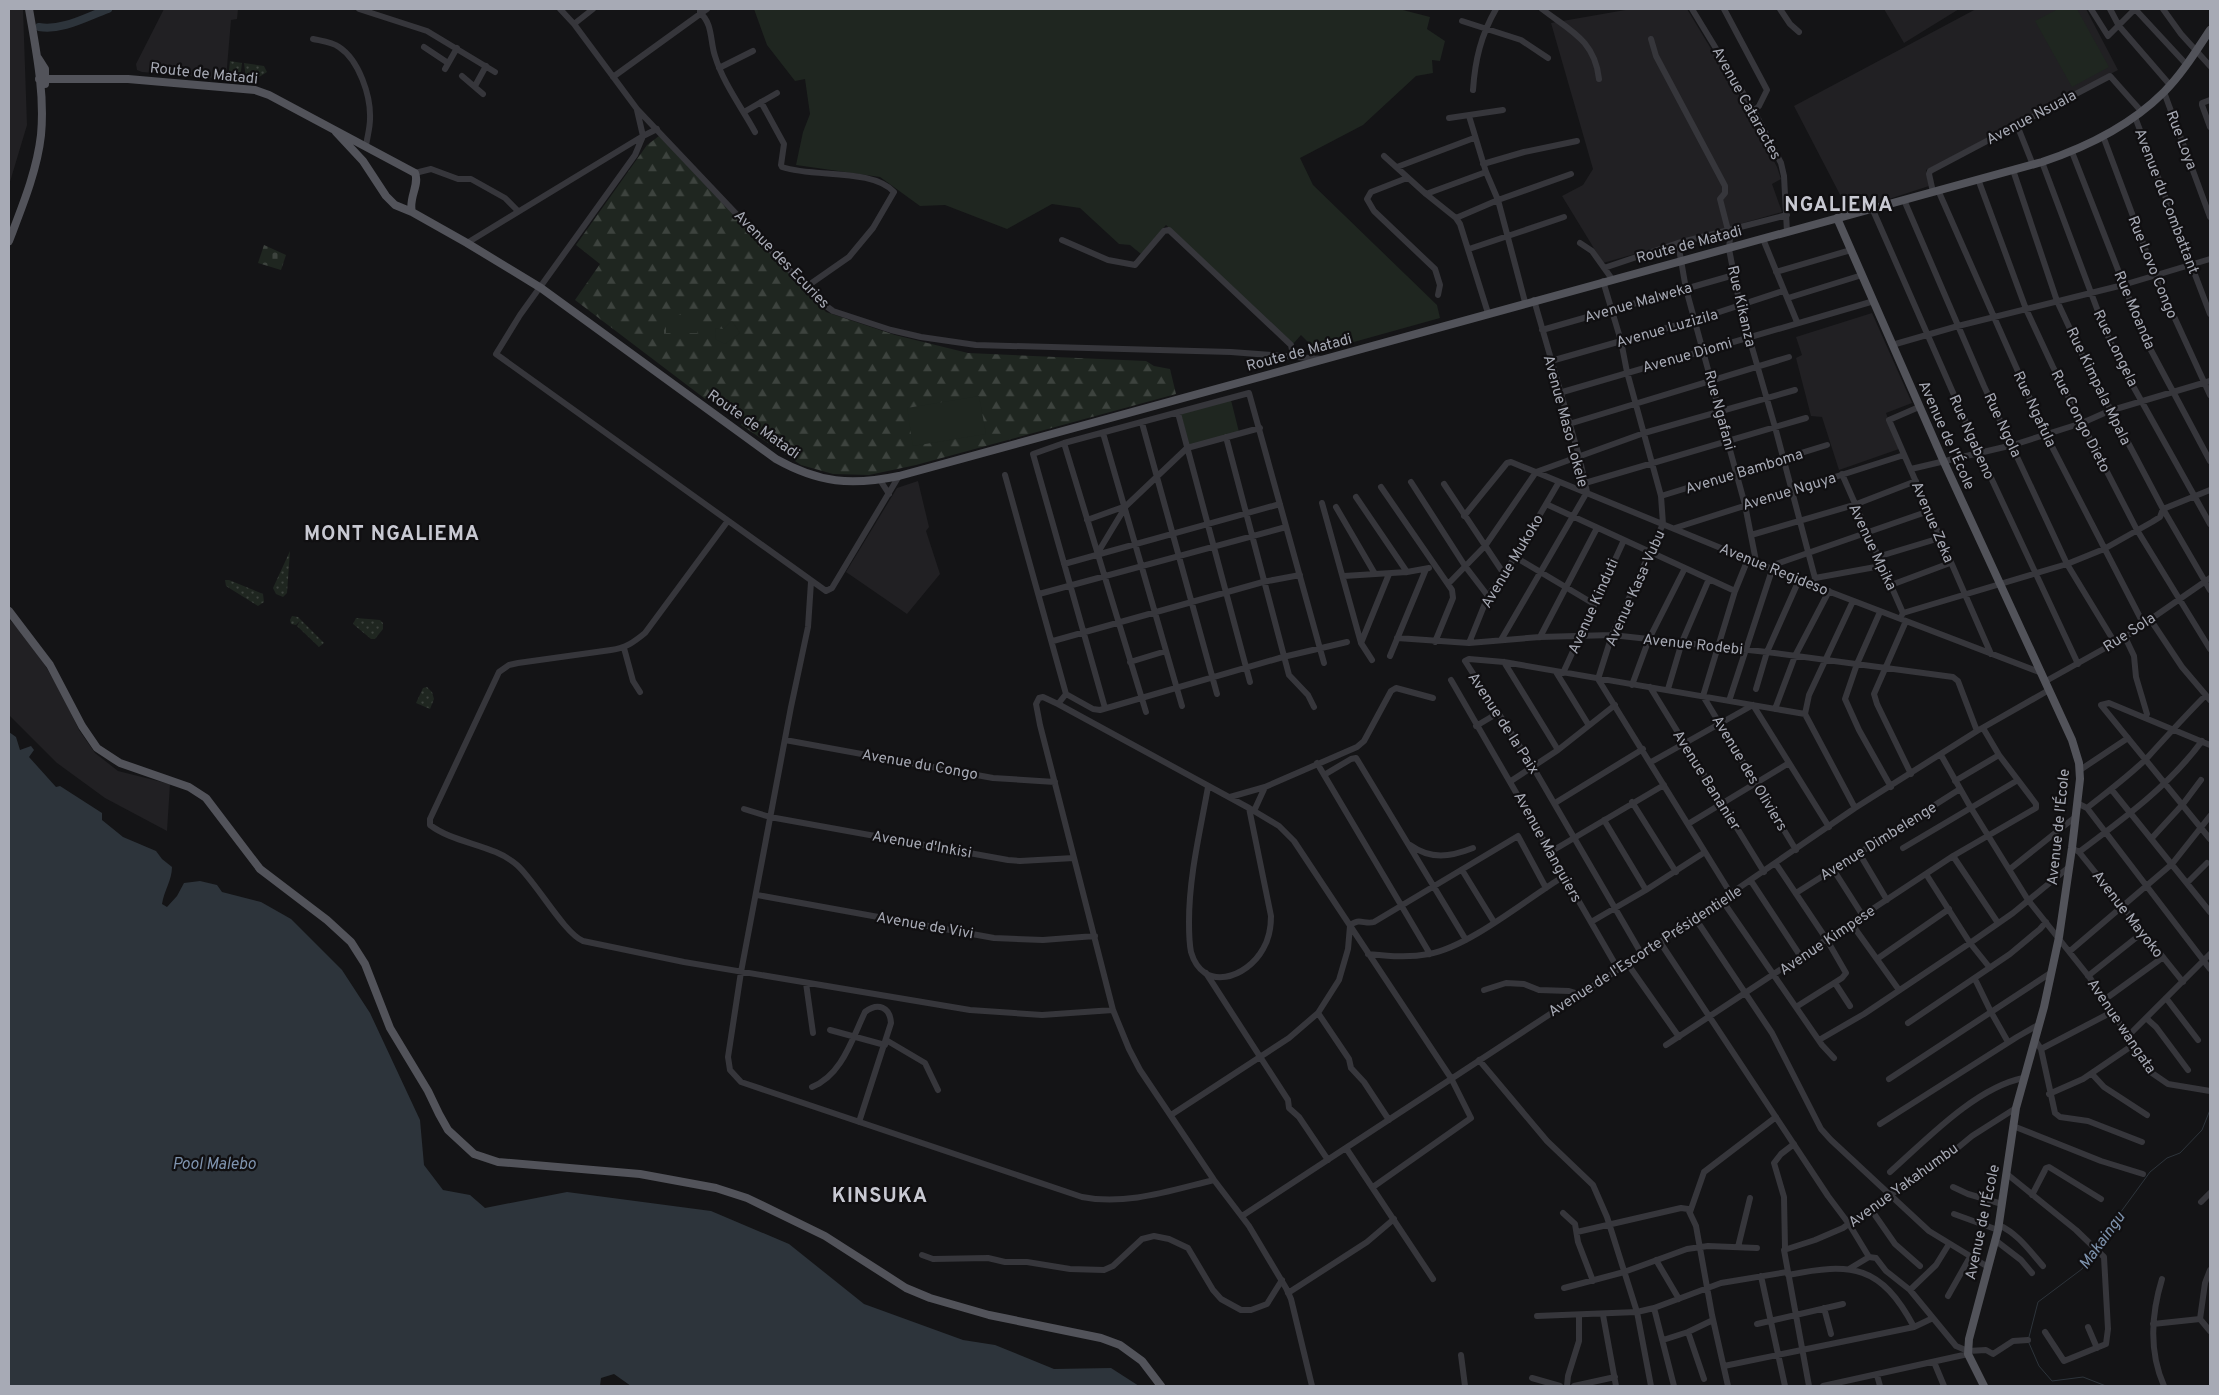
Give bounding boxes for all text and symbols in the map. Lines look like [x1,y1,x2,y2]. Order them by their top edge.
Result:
street label: Avenue Cataractes [1707,44,1785,163]
street label: Route de Matadi [149,59,259,90]
street label: Avenue Nsuala [1983,87,2080,150]
street label: Rue Loya [2161,108,2201,173]
street label: Avenue du Combattant [2129,126,2202,277]
district label: NGALIEMA [1784,193,1894,219]
street label: Avenue des Ecuries [729,207,833,313]
street label: Rue Lovo Congo [2122,213,2181,322]
street label: Route de Matadi [1634,222,1744,269]
street label: Rue Kikanza [1722,264,1759,349]
street label: Rue Moanda [2109,268,2159,353]
street label: Avenue Malweka [1582,279,1694,328]
street label: Avenue Luzizila [1614,306,1721,353]
street label: Rue Longela [2088,307,2141,390]
street label: Rue Kimpala Mpala [2061,325,2134,449]
street label: Route de Matadi [1244,330,1354,377]
street label: Avenue Diomi [1640,335,1735,378]
street label: Avenue Maso Lokele [1538,353,1591,490]
street label: Rue Congo Dieto [2046,367,2114,476]
street label: Rue Ngafani [1699,368,1738,453]
street label: Rue Ngafula [2008,369,2060,451]
street label: Avenue de l'École [1913,378,1979,493]
street label: Route de Matadi [703,386,803,464]
street label: Rue Ngola [1978,390,2025,461]
street label: Rue Ngabeno [1943,392,1998,483]
street label: Avenue Bamboma [1683,446,1806,499]
street label: Avenue Nguya [1740,469,1839,516]
street label: Avenue Zeka [1906,479,1957,566]
street label: Avenue Mpika [1843,501,1900,594]
street label: Avenue Mukoko [1478,511,1549,612]
district label: MONT NGALIEMA [304,522,480,548]
street label: Avenue Kasa-Vubu [1602,527,1671,650]
street label: Avenue Regideso [1716,540,1831,601]
street label: Avenue Kinduti [1565,556,1624,657]
street label: Rue Sola [2100,609,2160,657]
street label: Avenue Rodebi [1642,631,1744,660]
street label: Avenue de la Paix [1463,669,1543,779]
street label: Avenue des Oliviers [1707,712,1791,835]
street label: Avenue Bananier [1667,727,1744,835]
street label: Avenue du Congo [860,746,979,785]
street label: Avenue de l'École [2043,768,2075,886]
street label: Avenue Manguiers [1508,789,1585,906]
street label: Avenue Dimbelenge [1817,799,1941,886]
street label: Avenue d'Inkisi [871,827,973,864]
street label: Avenue Mayoko [2087,868,2167,962]
street label: Avenue de l'Escorte Présidentielle [1545,882,1746,1022]
street label: Avenue Kimpese [1776,902,1880,980]
street label: Avenue de Vivi [875,909,975,944]
street label: Avenue wangata [2082,976,2160,1078]
street label: Avenue Yakahumbu [1845,1140,1963,1233]
water label: Pool Malebo [172,1155,256,1175]
street label: Avenue de l'École [1961,1163,2005,1282]
district label: KINSUKA [832,1184,928,1210]
water label: Makaingu [2075,1208,2130,1274]

